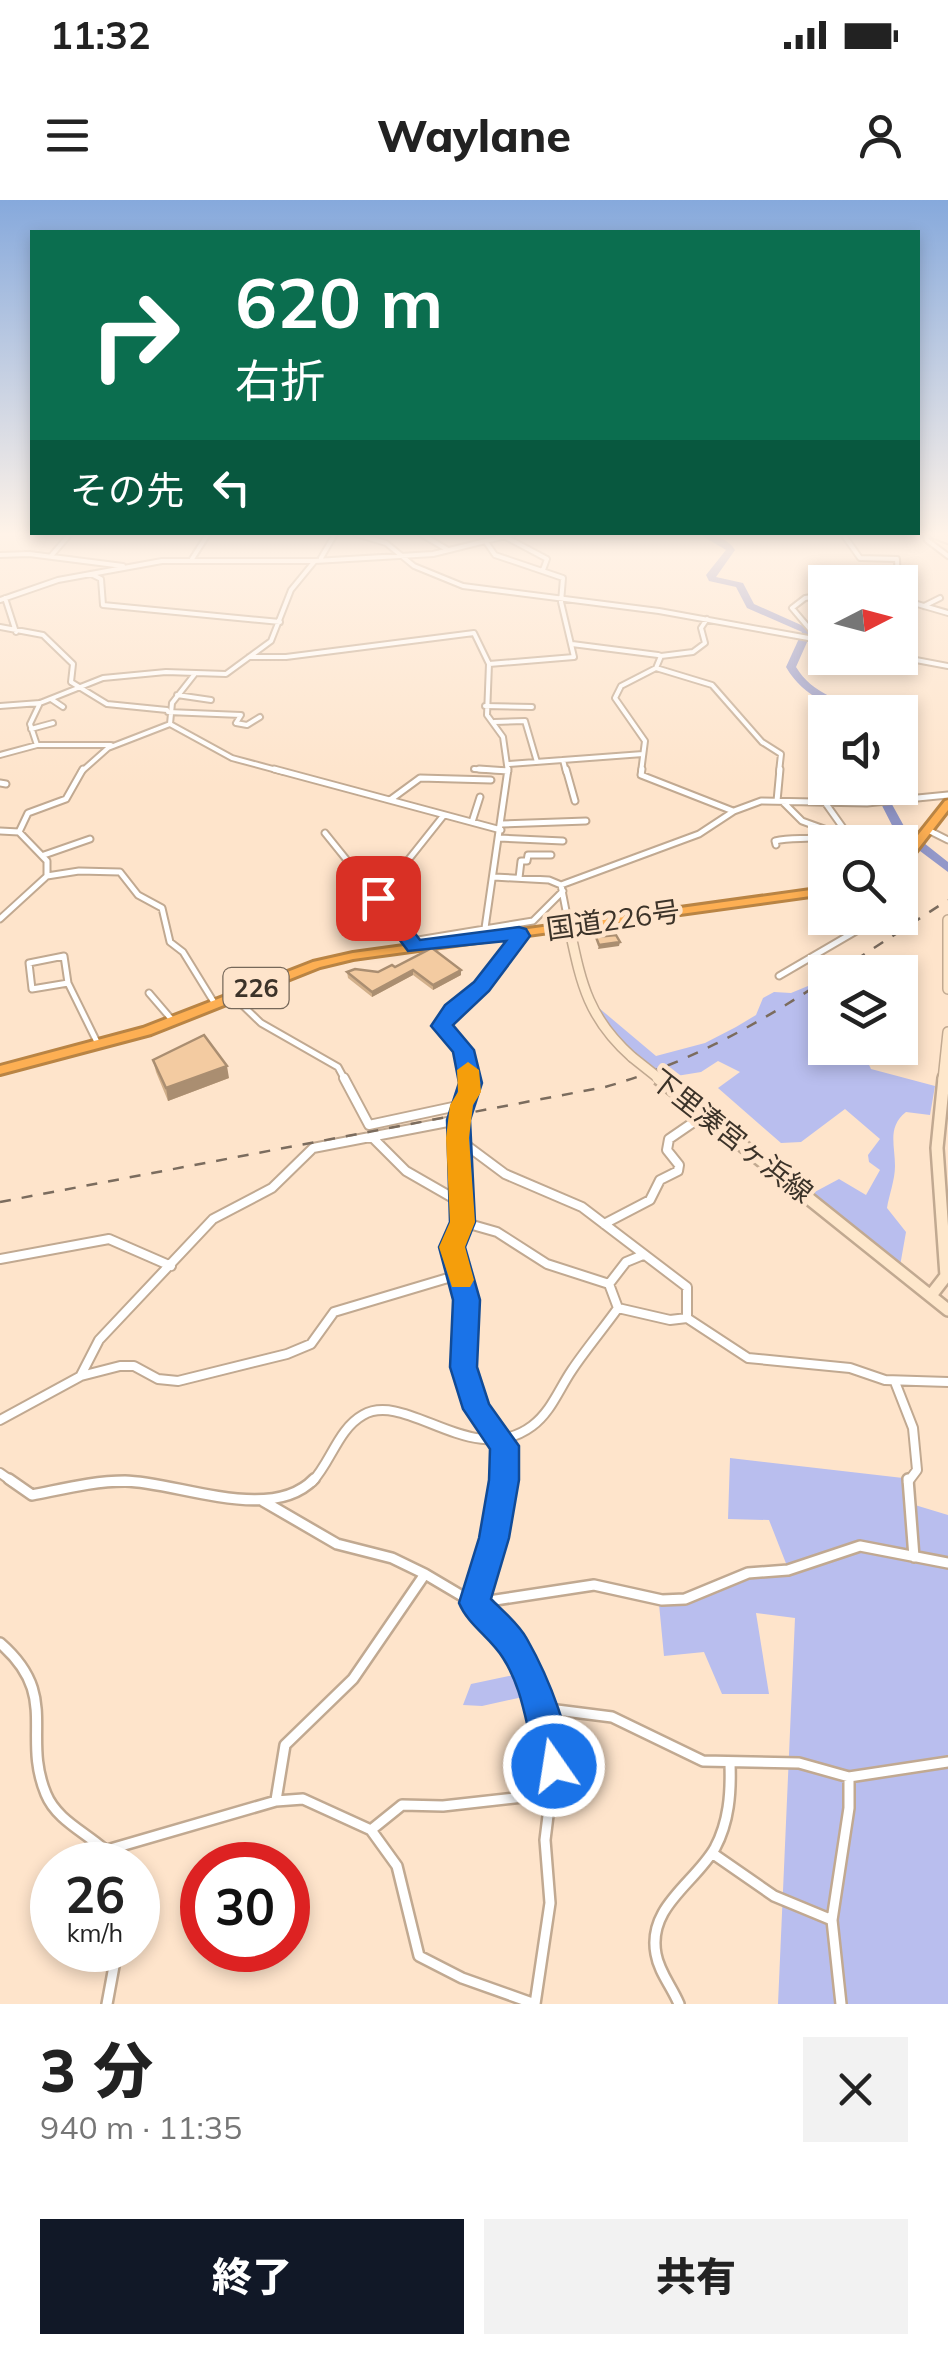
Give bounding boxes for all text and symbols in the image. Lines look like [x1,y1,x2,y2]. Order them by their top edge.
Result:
text: 11:32 [50,11,151,59]
text: Waylane [377,107,571,163]
icon: menu [40,108,95,163]
icon: person [853,108,908,163]
text: 620 m [235,258,443,346]
icon: right [70,270,200,400]
text: 右折 [235,352,325,408]
icon: left [204,460,259,515]
text: その先 [70,466,184,514]
north arrow [808,565,918,675]
map controls [808,565,918,1065]
button: sound [808,695,918,805]
button: search [808,825,918,935]
pin [336,856,421,941]
icon: arrive [351,871,406,926]
street label: 国道226号 [544,893,682,946]
button: layers [808,955,918,1065]
road number: 226 [224,968,288,1008]
street label: 下里湊宮ヶ浜線 [644,1061,820,1210]
position arrow [502,1714,606,1818]
speed limit sign: 30 [180,1842,310,1972]
text: 26 [65,1863,125,1926]
text: km/h [67,1917,123,1948]
text: 3 分 [40,2032,153,2107]
button: close [803,2037,908,2142]
text: 940 m · 11:35 [40,2107,242,2147]
button: 終了 [40,2219,464,2334]
button: 共有 [484,2219,908,2334]

